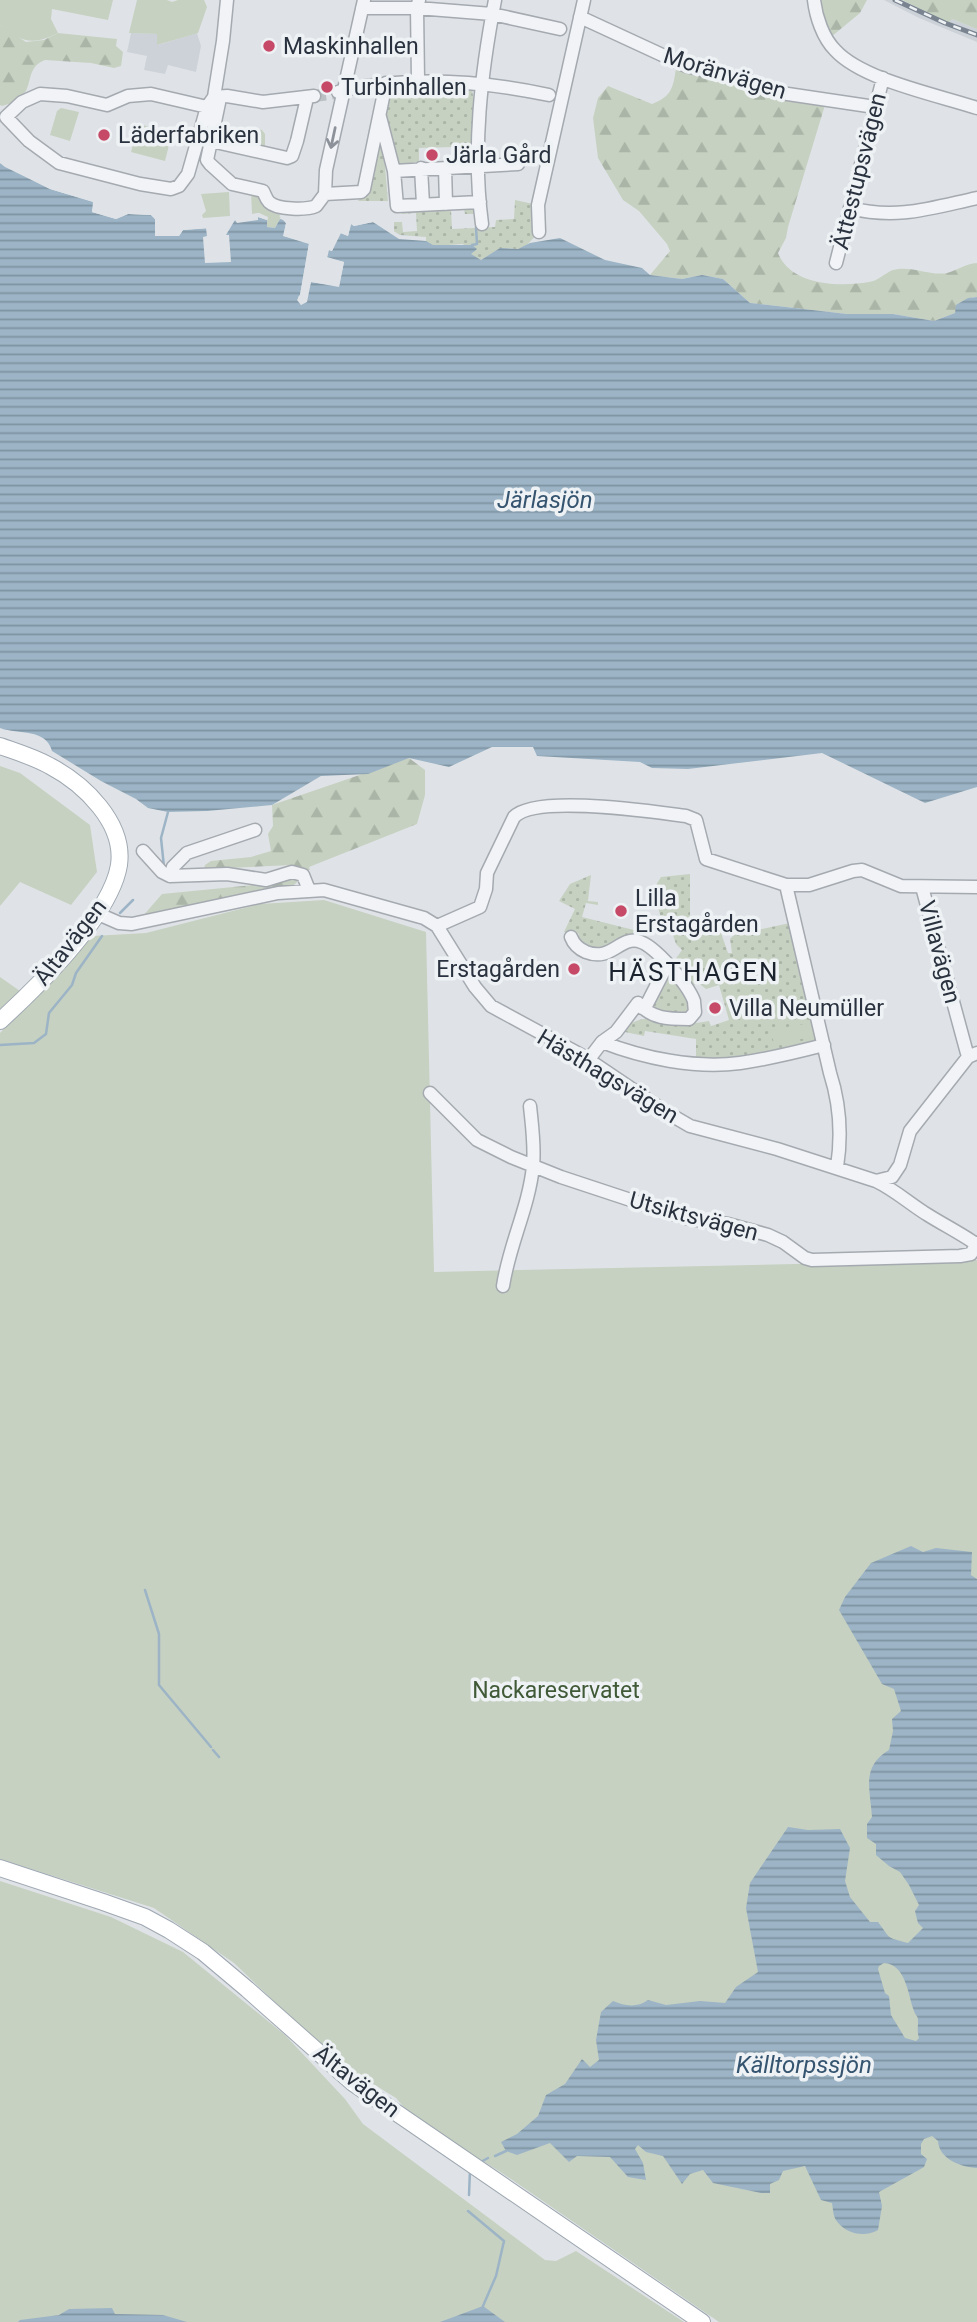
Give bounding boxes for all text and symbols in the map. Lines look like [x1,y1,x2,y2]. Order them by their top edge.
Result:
place label: Maskinhallen [283,33,419,60]
marker: Maskinhallen [261,38,277,54]
street label: Moränvägen [660,42,790,105]
place label: Turbinhallen [341,74,467,101]
marker: Turbinhallen [319,79,335,95]
street label: Ättestupsvägen [827,90,892,252]
place label: Läderfabriken [118,122,259,149]
one-way arrow [325,126,339,149]
marker: Läderfabriken [96,127,112,143]
place label: Järla Gård [446,142,552,169]
marker: Järla Gård [424,147,440,163]
water label: Järlasjön [497,486,593,514]
place label: Lilla Erstagården [635,885,759,938]
street label: Ältavägen [28,894,112,991]
street label: Villavägen [913,898,966,1006]
marker: Lilla Erstagården [613,903,629,919]
place label: Erstagården [436,956,560,983]
district label: HÄSTHAGEN [608,957,780,987]
marker: Erstagården [566,961,582,977]
place label: Villa Neumüller [729,995,884,1022]
marker: Villa Neumüller [707,1000,723,1016]
street label: Hästhagsvägen [532,1024,683,1129]
street label: Utsiktsvägen [627,1186,761,1247]
park label: Nackareservatet [472,1677,640,1704]
street label: Ältavägen [308,2039,405,2123]
water label: Källtorpssjön [736,2051,872,2079]

